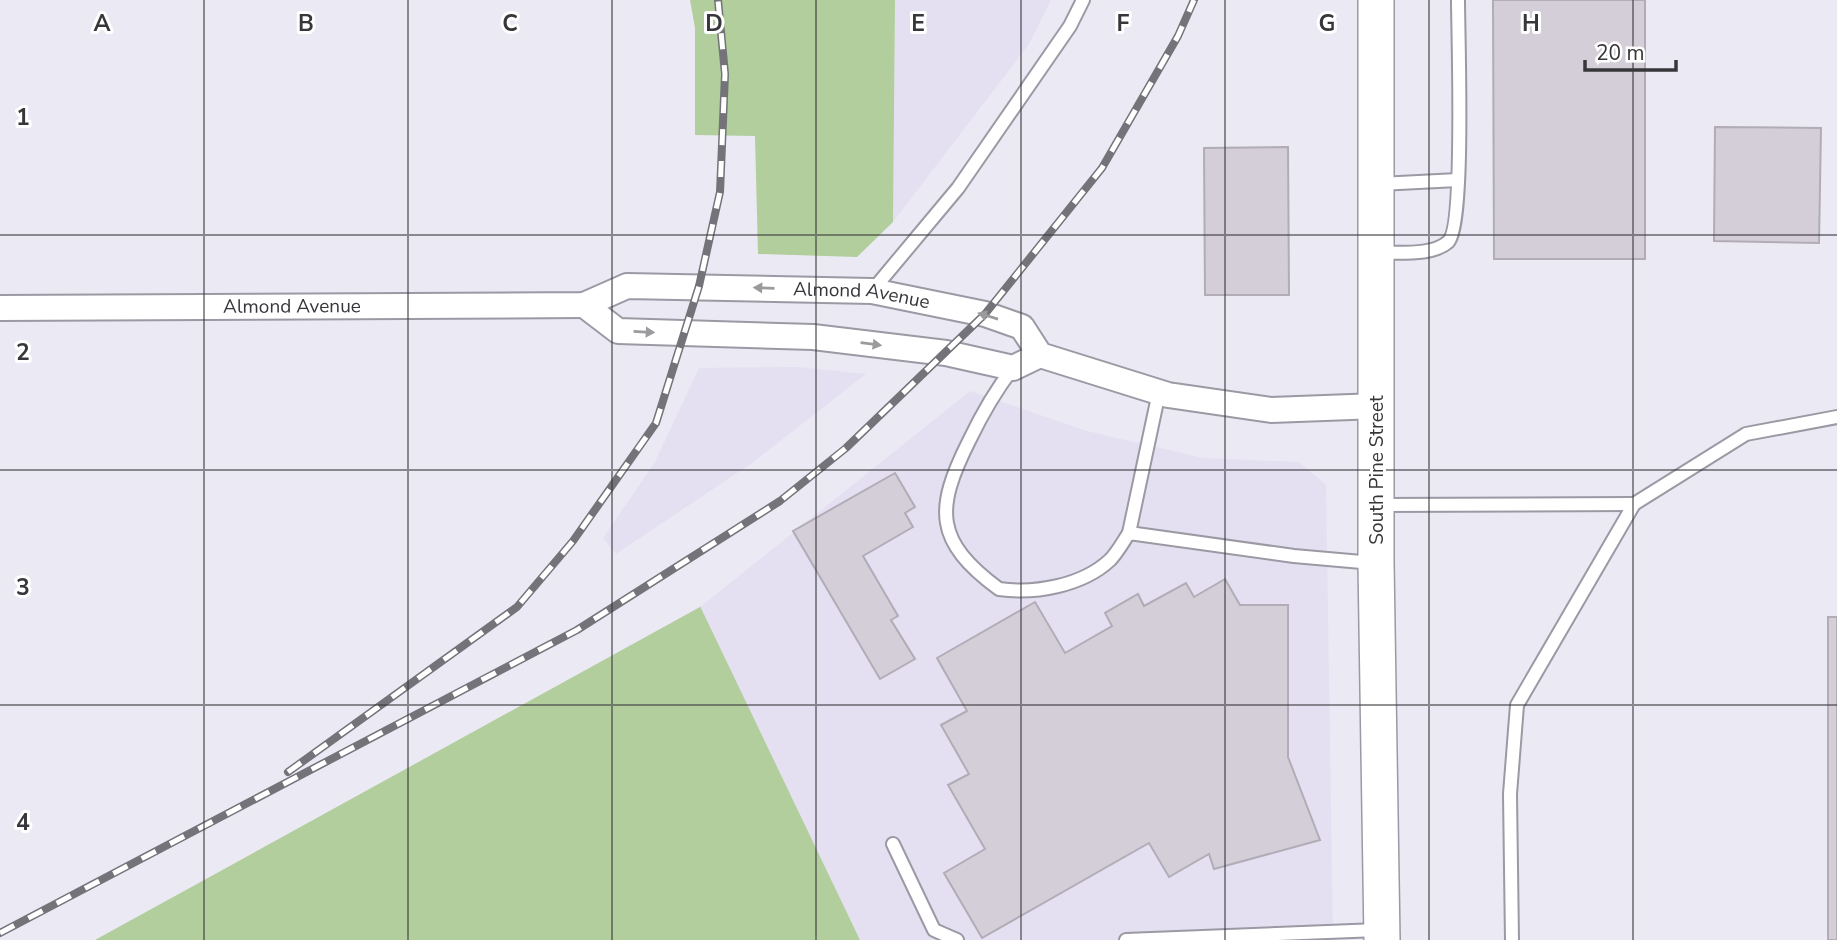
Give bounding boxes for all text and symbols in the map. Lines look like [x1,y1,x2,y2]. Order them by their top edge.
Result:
text: A [93,8,111,39]
text: B [298,8,314,39]
text: C [502,8,518,39]
text: D [705,8,723,39]
text: E [911,8,925,39]
text: F [1117,8,1130,39]
text: G [1319,8,1335,39]
text: H [1522,8,1540,39]
scale bar [1585,28,1676,72]
text: 20 m [1596,39,1645,67]
text: 1 [16,102,30,133]
street label: Almond Avenue [793,276,932,315]
one-way arrow [752,282,774,294]
street label: Almond Avenue [223,293,361,320]
one-way arrow [978,310,999,320]
one-way arrow [633,327,655,338]
text: 2 [16,337,30,368]
one-way arrow [860,338,882,349]
street label: South Pine Street [1364,395,1390,545]
text: 3 [16,572,30,603]
text: 4 [16,807,30,838]

